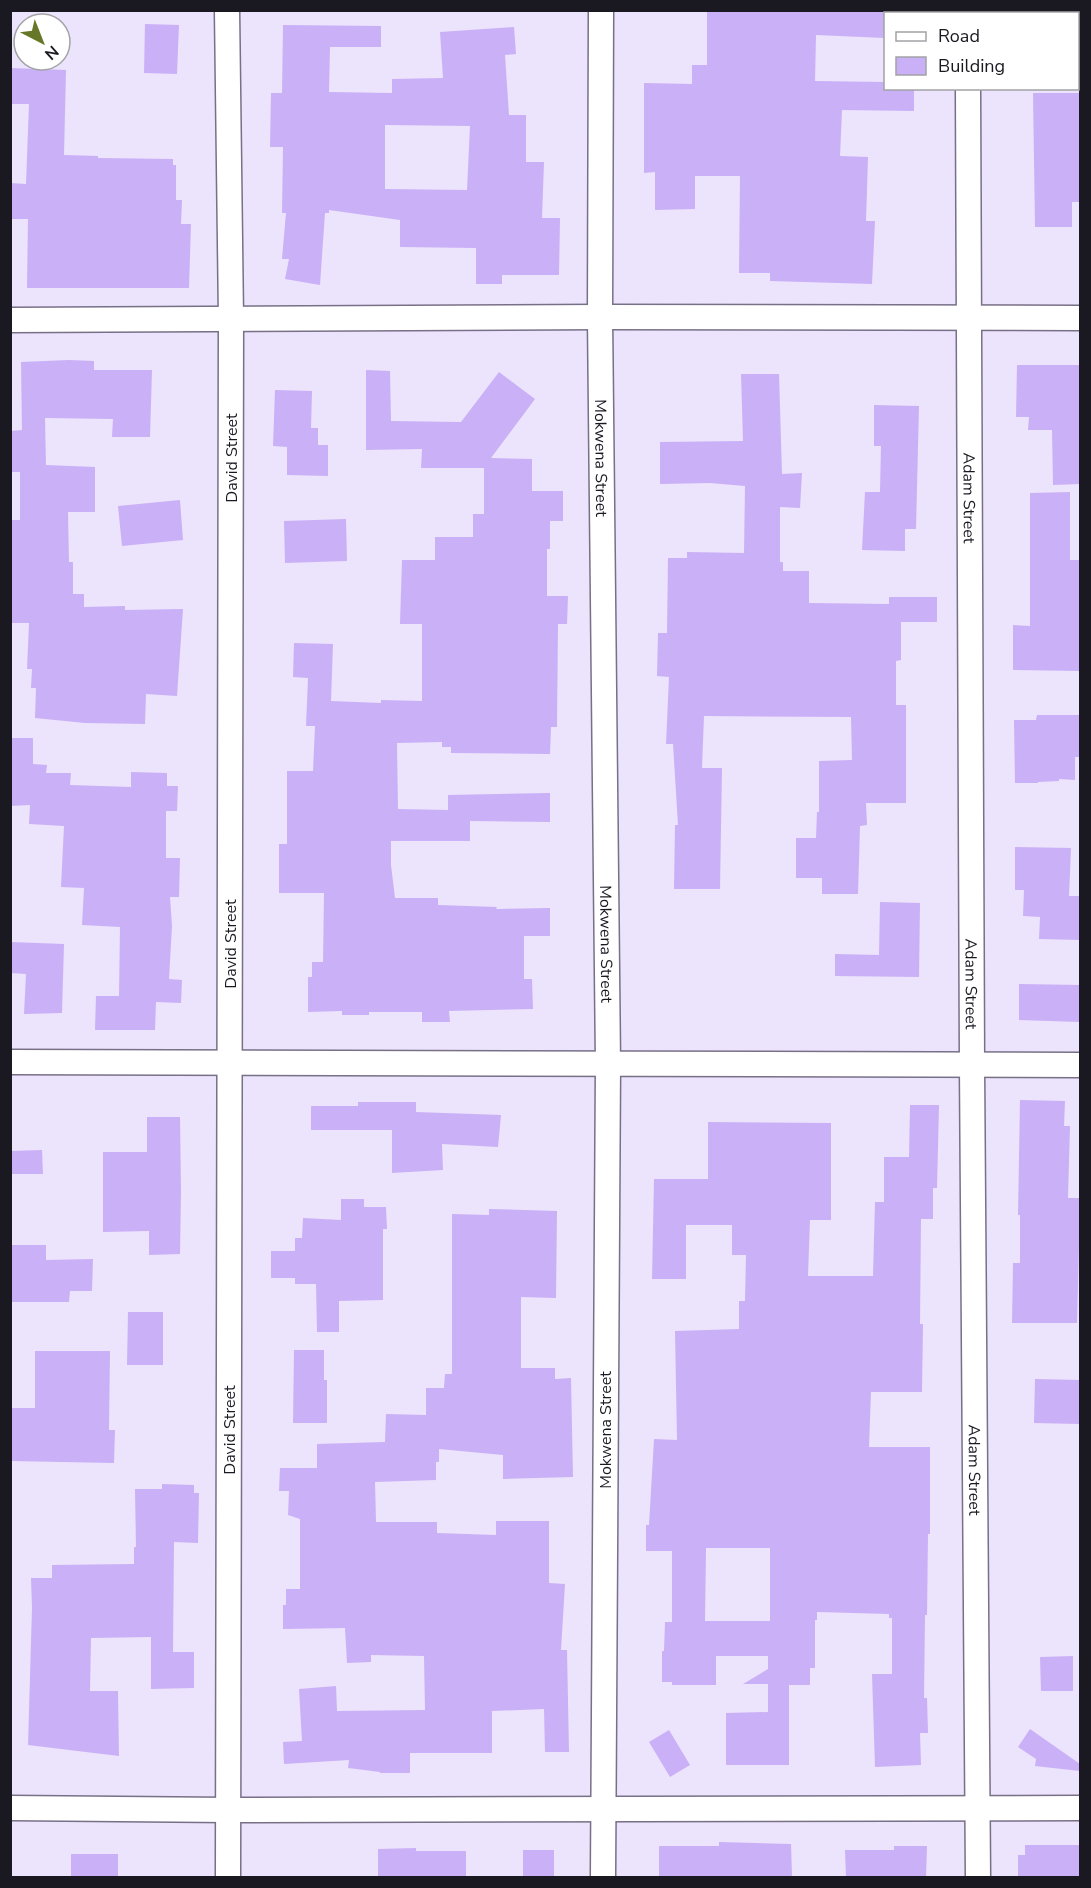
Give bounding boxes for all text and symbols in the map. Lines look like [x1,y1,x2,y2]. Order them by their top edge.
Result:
north arrow [12,12,72,72]
legend [884,12,1079,90]
text: Road [938,24,980,48]
text: N [40,40,63,65]
text: Building [938,54,1005,78]
street label: Mokwena Street [589,399,612,517]
street label: David Street [221,413,243,503]
street label: Adam Street [957,452,980,544]
street label: Mokwena Street [594,885,617,1003]
street label: David Street [220,899,242,989]
street label: Adam Street [959,938,982,1030]
street label: Mokwena Street [595,1371,617,1489]
street label: David Street [219,1385,241,1475]
street label: Adam Street [963,1424,985,1516]

